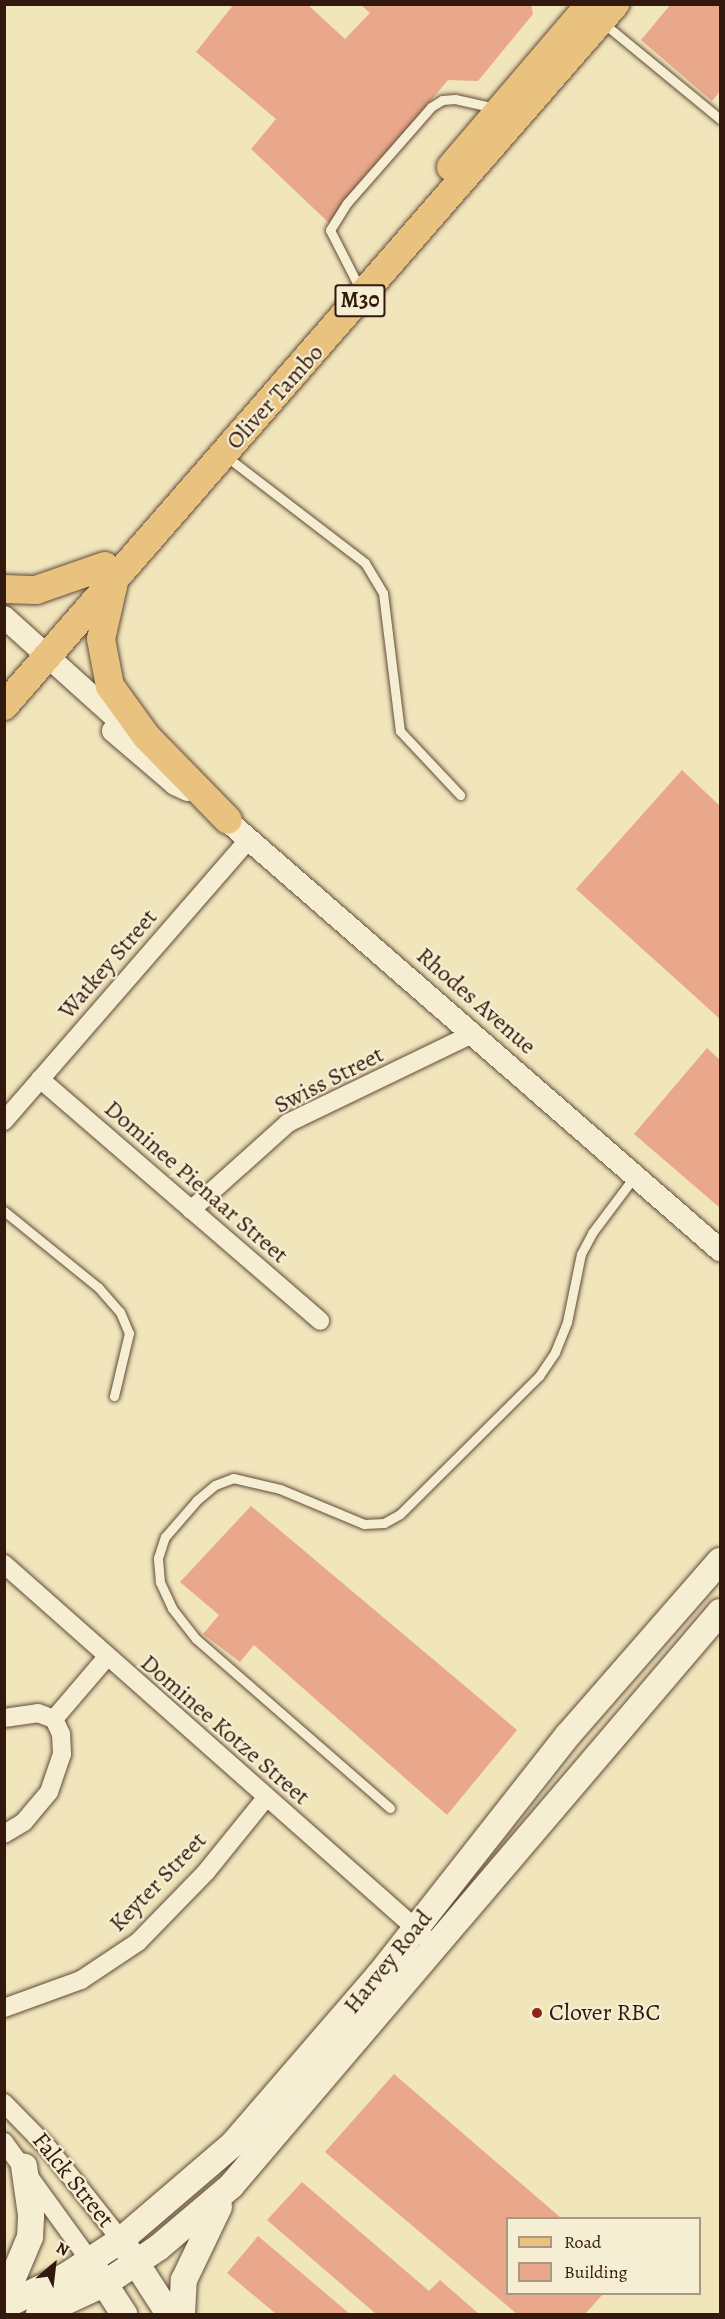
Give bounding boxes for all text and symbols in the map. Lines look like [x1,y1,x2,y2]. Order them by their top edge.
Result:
road number: M30 [333,282,387,320]
street label: Oliver Tambo [220,339,330,455]
street label: Watkey Street [52,903,164,1025]
street label: Rhodes Avenue [410,941,542,1061]
street label: Swiss Street [269,1040,389,1120]
street label: Dominee Pienaar Street [98,1094,294,1270]
street label: Dominee Kotze Street [135,1649,315,1811]
street label: Keyter Street [103,1826,213,1938]
street label: Harvey Road [338,1904,438,2020]
place label: Clover RBC [549,1999,660,2027]
marker: Clover RBC [530,2006,544,2020]
street label: Falck Street [26,2127,120,2233]
legend [506,2217,701,2295]
text: Road [564,2230,601,2254]
north arrow [24,2235,84,2295]
text: N [52,2237,73,2262]
text: Building [564,2260,628,2284]

